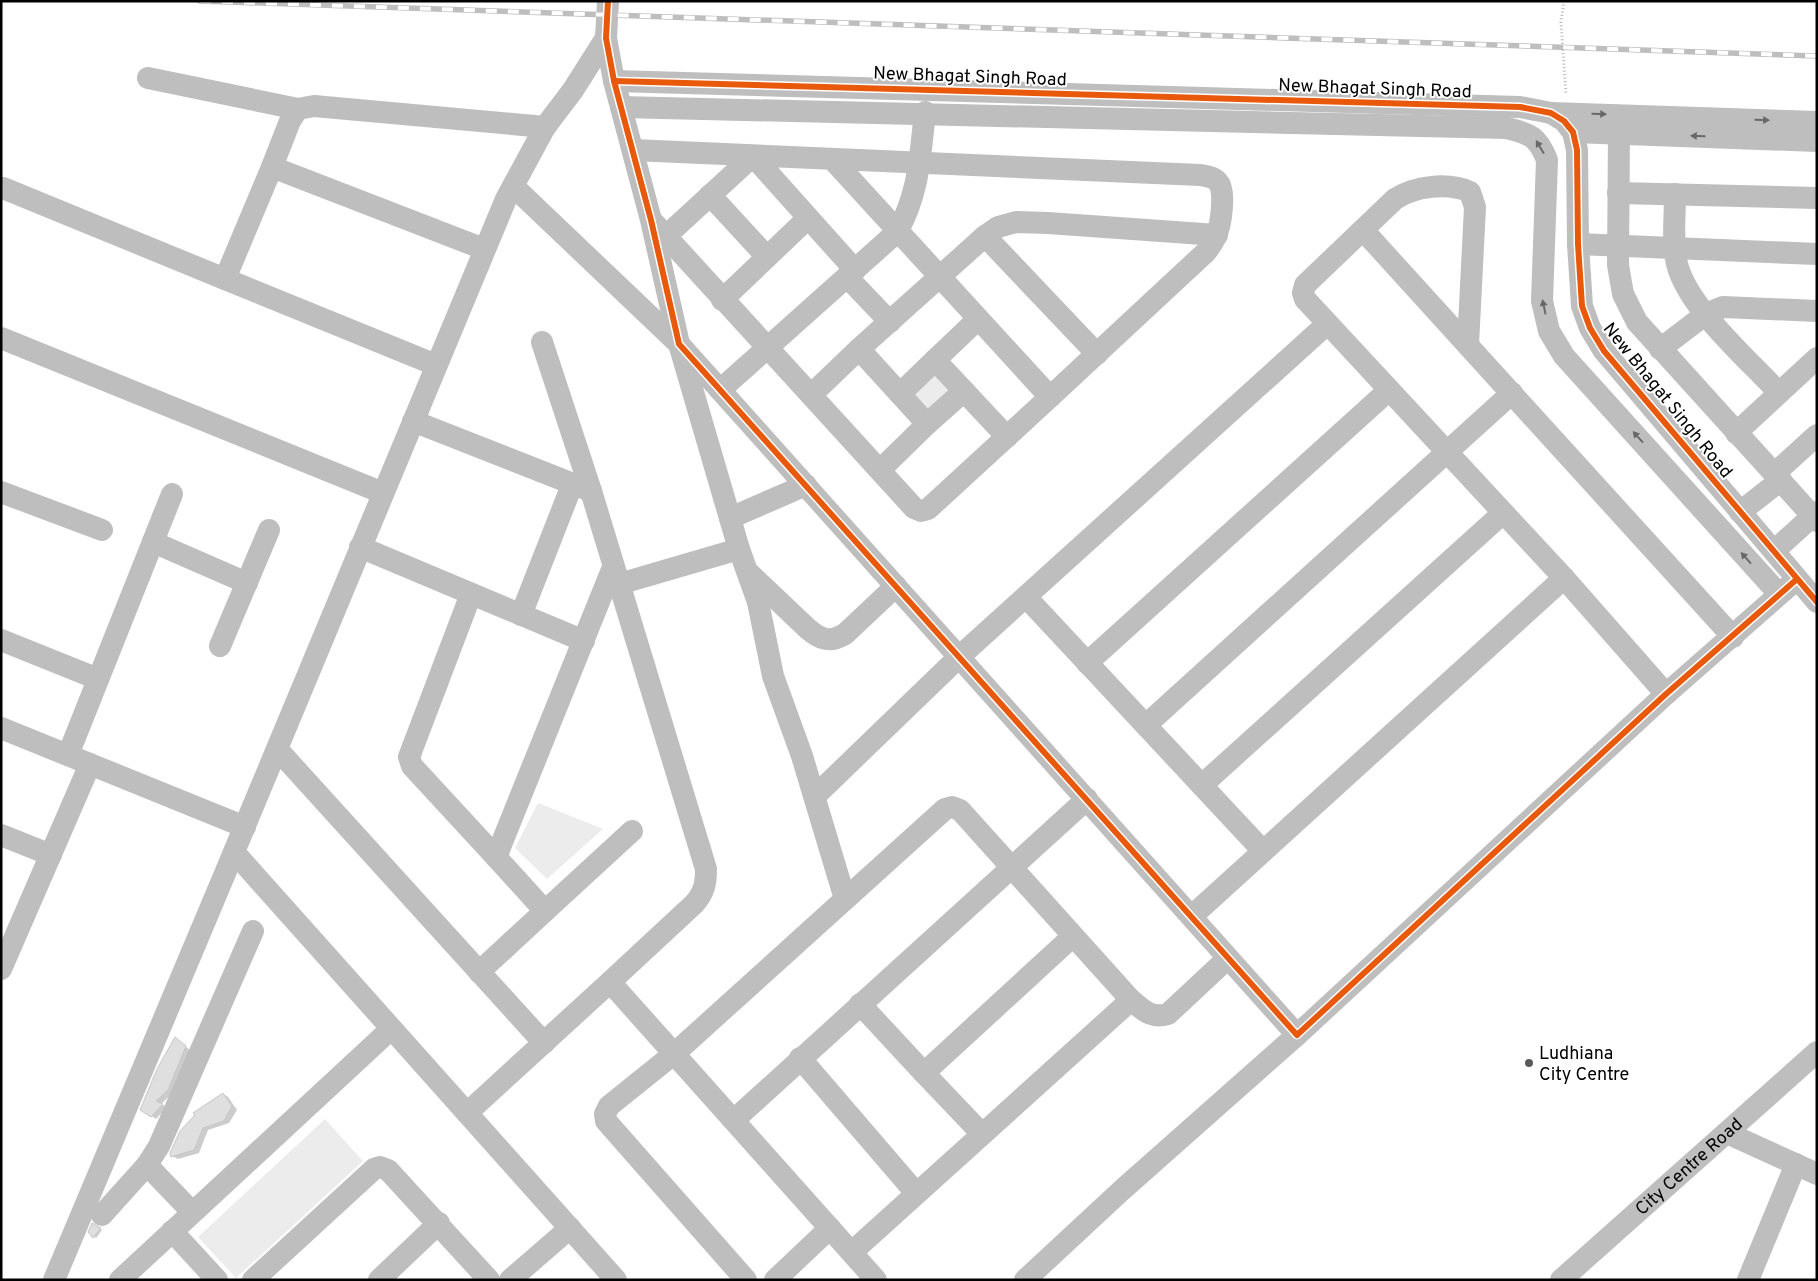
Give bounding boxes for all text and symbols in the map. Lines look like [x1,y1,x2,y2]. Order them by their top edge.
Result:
street label: New Bhagat Singh Road [873,63,1067,92]
street label: New Bhagat Singh Road [1278,75,1472,104]
one-way arrow [1592,111,1608,119]
one-way arrow [1754,117,1770,125]
one-way arrow [1690,132,1706,140]
one-way arrow [1536,140,1545,154]
one-way arrow [1540,300,1548,315]
street label: New Bhagat Singh Road [1597,318,1737,483]
one-way arrow [1632,431,1643,444]
one-way arrow [1741,551,1752,564]
place label: Ludhiana City Centre [1539,1043,1629,1087]
marker: Ludhiana City Centre [1523,1057,1535,1069]
street label: City Centre Road [1631,1113,1748,1221]

